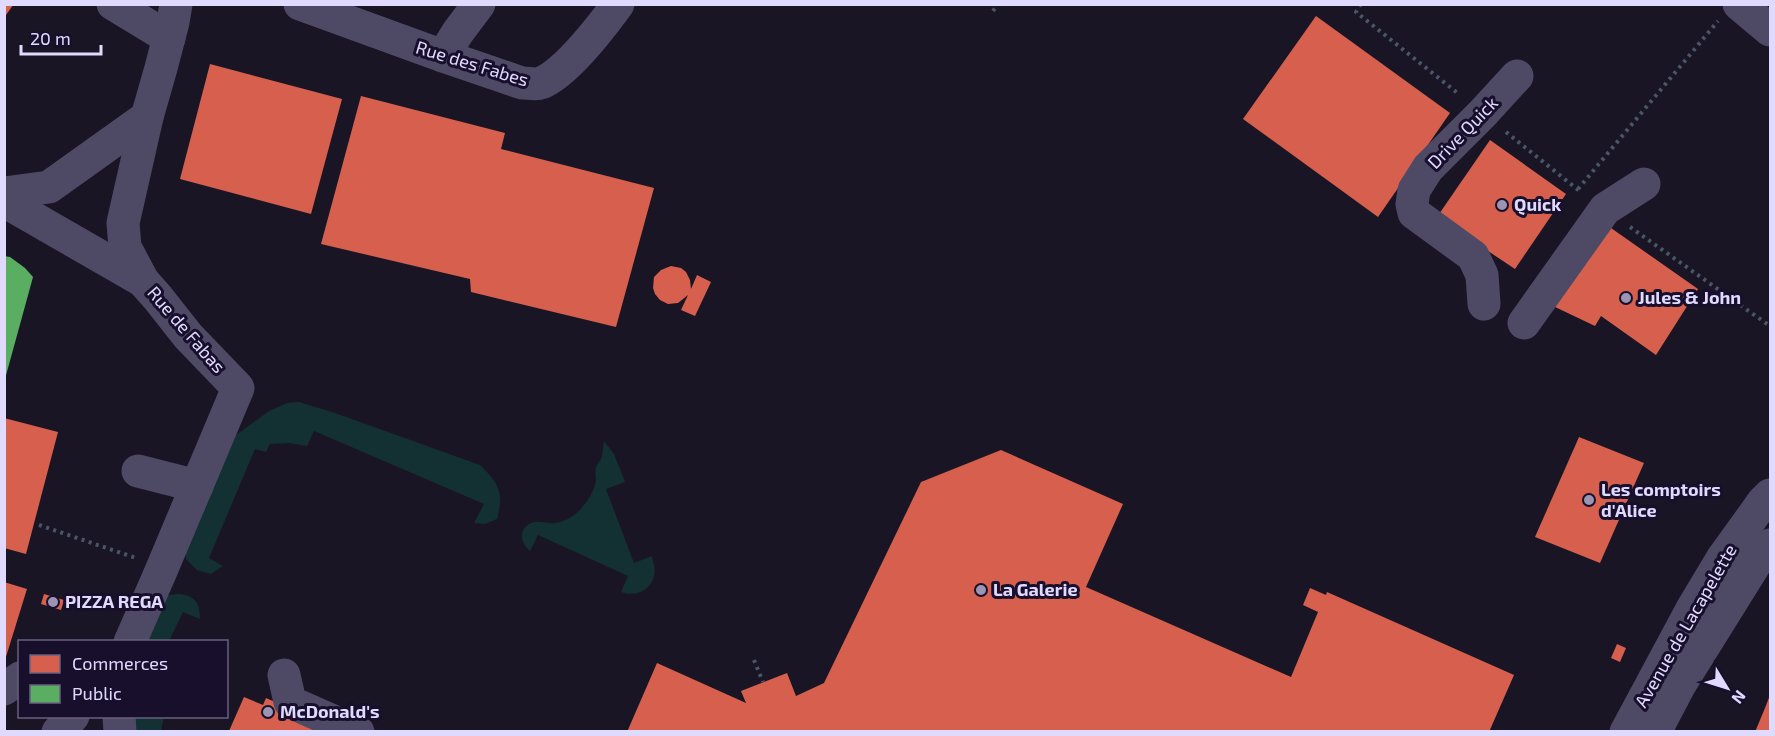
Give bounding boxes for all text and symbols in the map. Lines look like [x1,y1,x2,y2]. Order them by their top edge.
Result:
scale bar [21,18,100,56]
text: 20 m [30,27,71,49]
street label: Rue des Fabes [413,36,531,91]
street label: Drive Quick [1423,92,1502,173]
place label: Quick [1514,193,1561,215]
marker: Quick [1495,198,1509,212]
street label: Rue de Fabas [143,282,230,377]
place label: Jules & John [1638,286,1741,308]
marker: Jules & John [1619,291,1633,305]
place label: Les comptoirs d'Alice [1601,478,1721,521]
marker: Les comptoirs d'Alice [1582,493,1596,507]
street label: Avenue de Lacapelette [1629,540,1741,711]
place label: La Galerie [993,578,1078,600]
marker: La Galerie [974,583,988,597]
place label: PIZZA REGA [65,590,163,612]
marker: PIZZA REGA [46,595,60,609]
legend [18,640,228,718]
text: Commerces [72,652,168,674]
north arrow [1697,658,1757,718]
text: Public [72,682,122,704]
text: N [1728,687,1750,708]
place label: McDonald's [280,700,380,722]
marker: McDonald's [261,705,275,719]

